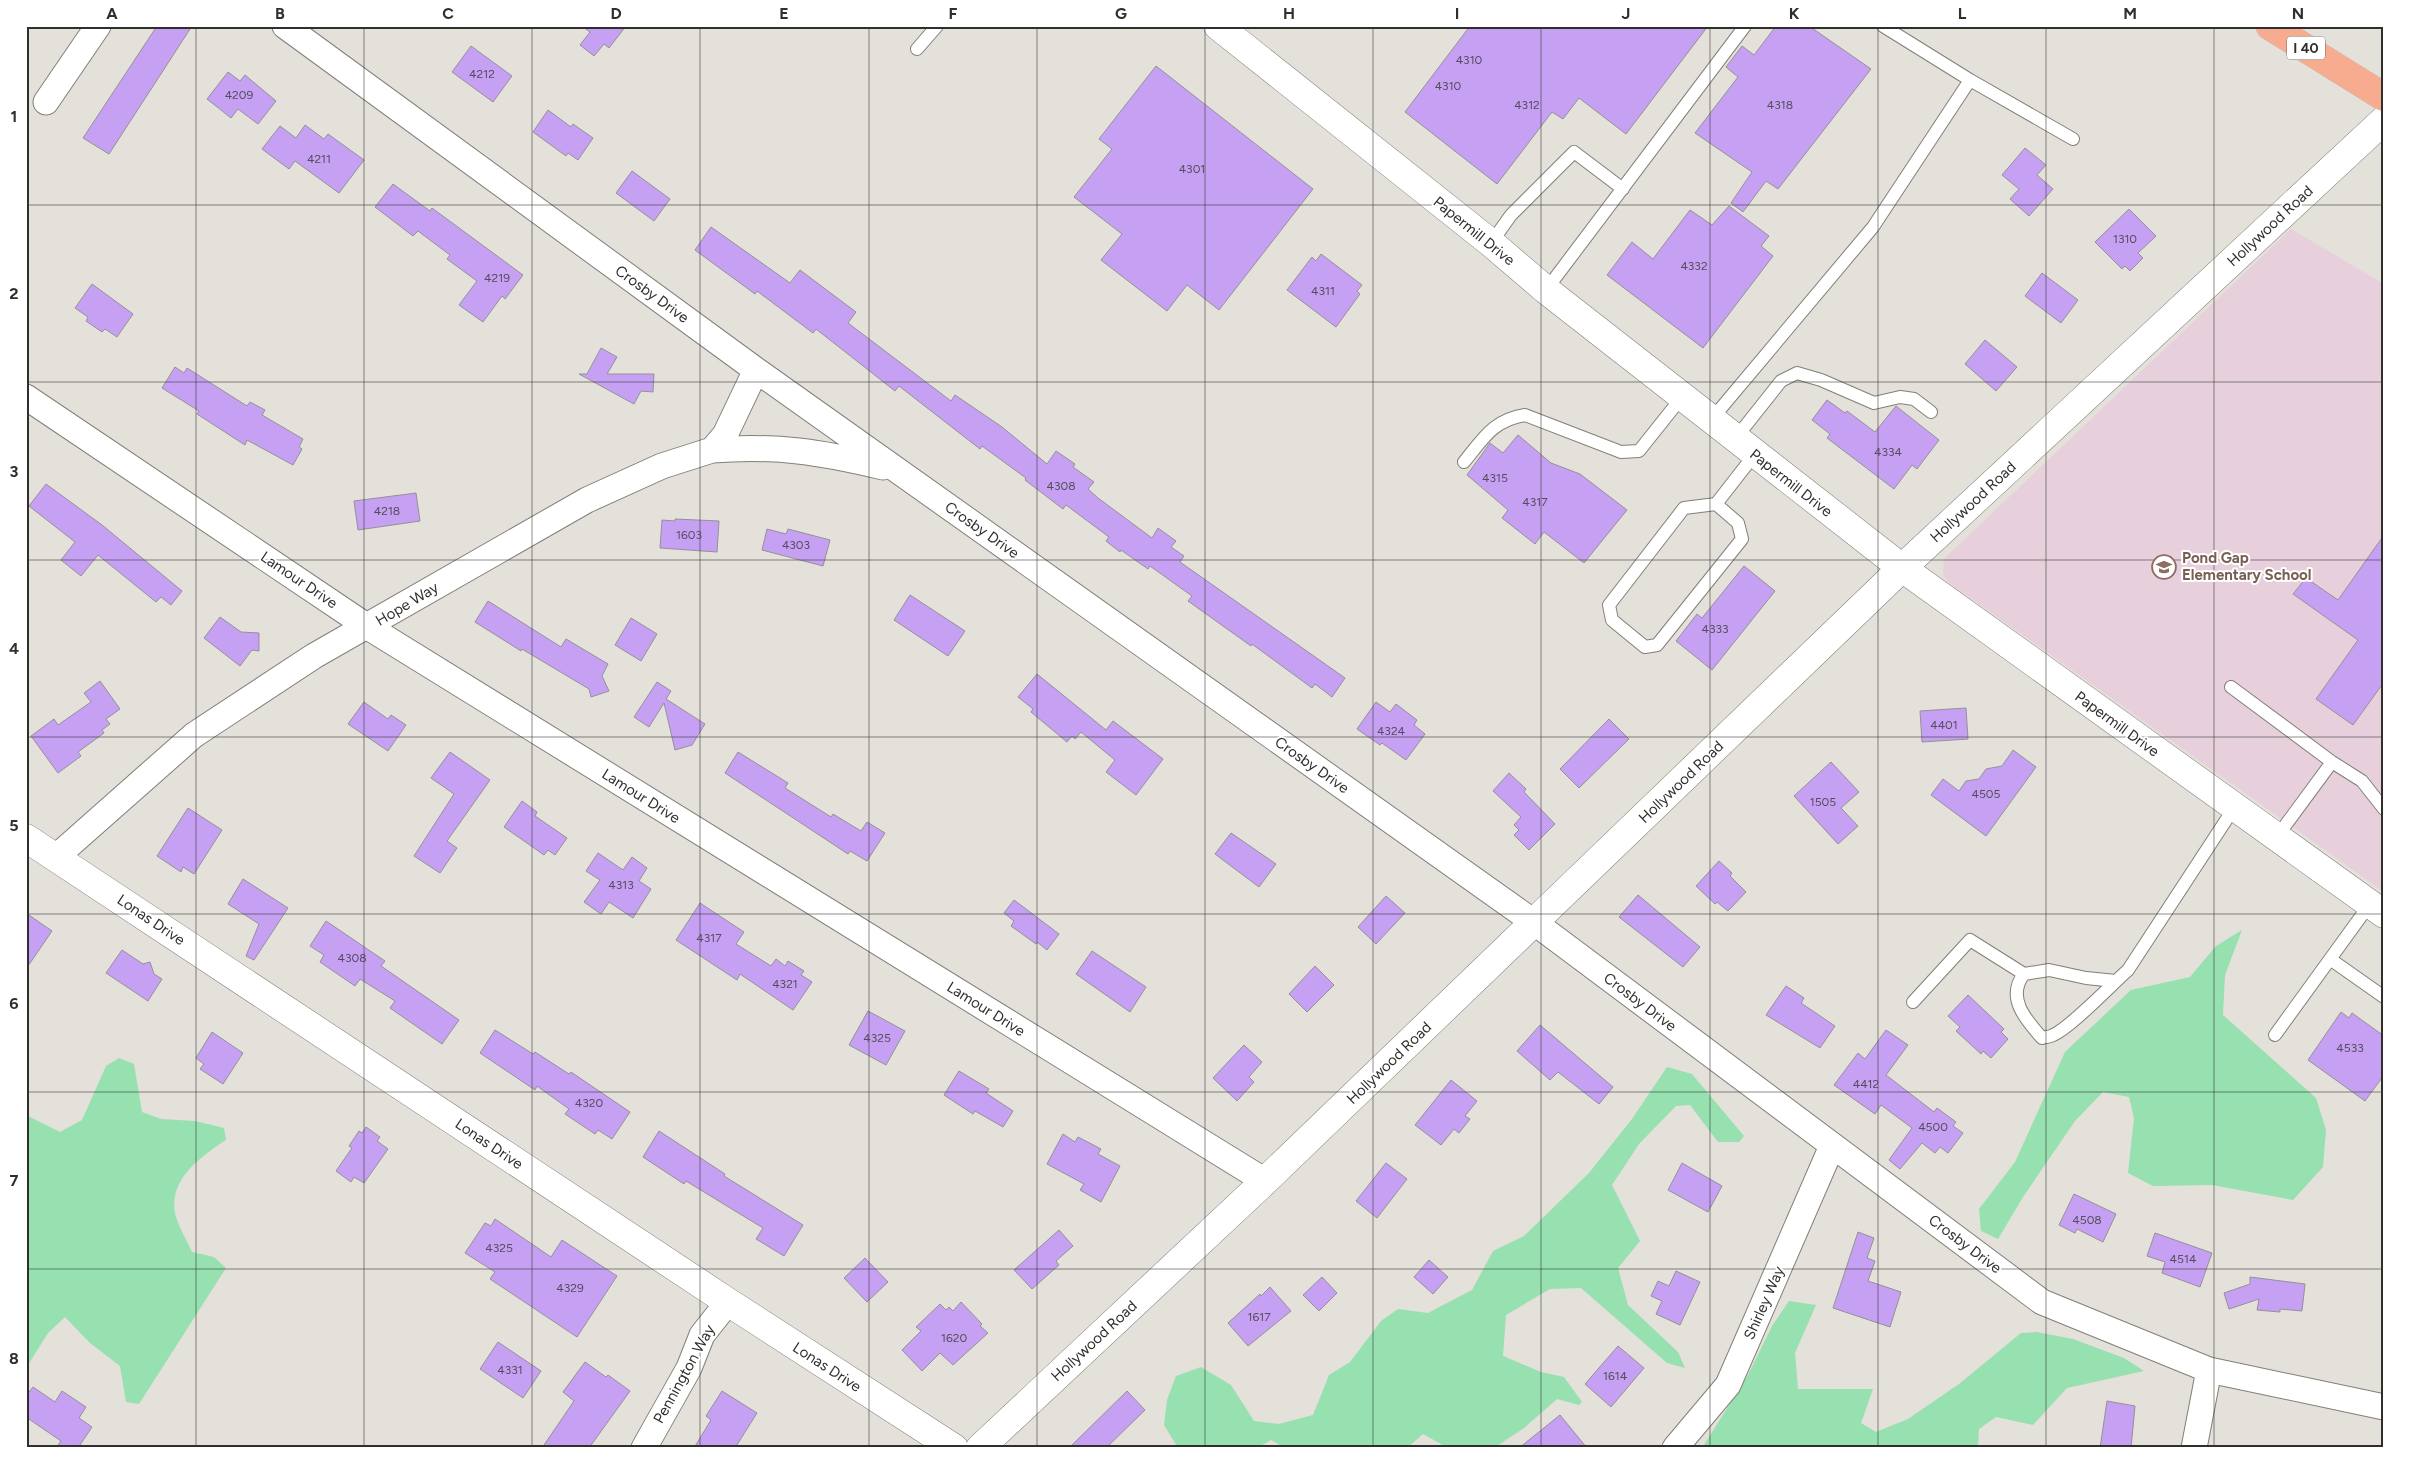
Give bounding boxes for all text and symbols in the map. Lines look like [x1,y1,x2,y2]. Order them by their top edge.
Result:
text: A [106,4,118,23]
text: B [275,4,285,23]
text: C [442,4,454,23]
text: D [610,4,622,23]
text: E [779,4,789,23]
text: F [949,4,958,23]
text: G [1115,4,1127,23]
text: H [1283,4,1295,23]
text: I [1455,4,1459,23]
text: J [1622,4,1630,23]
text: K [1789,4,1800,23]
text: L [1958,4,1967,23]
text: M [2123,4,2137,23]
text: N [2292,4,2304,23]
road number: I 40 [2287,36,2325,59]
house number: 4310 [1456,53,1483,67]
house number: 4212 [469,67,495,81]
house number: 4310 [1435,79,1462,93]
house number: 4209 [225,88,254,102]
house number: 4312 [1514,98,1540,112]
house number: 4318 [1767,98,1793,112]
text: 1 [11,107,17,126]
house number: 4211 [307,152,331,166]
house number: 4301 [1179,162,1205,176]
street label: Hollywood Road [2223,182,2317,270]
street label: Papermill Drive [1430,193,1518,269]
house number: 1310 [2113,232,2137,246]
house number: 4332 [1680,259,1708,273]
street label: Crosby Drive [612,261,692,327]
house number: 4219 [484,271,510,285]
text: 2 [9,284,19,303]
house number: 4311 [1311,284,1335,298]
street label: Papermill Drive [1746,445,1836,521]
house number: 4334 [1874,445,1903,459]
street label: Hollywood Road [1926,458,2020,546]
text: 3 [10,462,19,481]
house number: 4315 [1482,471,1508,485]
house number: 4308 [1046,479,1076,493]
house number: 4317 [1522,495,1548,509]
street label: Crosby Drive [941,498,1023,562]
house number: 4218 [374,504,400,518]
house number: 1603 [676,528,702,542]
house number: 4303 [782,538,810,552]
street label: Lamour Drive [257,548,341,612]
place label: Pond Gap Elementary School [2182,549,2312,584]
school or university icon: Pond Gap Elementary School [2151,554,2177,580]
street label: Hope Way [372,578,442,630]
house number: 4333 [1701,622,1729,636]
text: 4 [9,639,19,658]
street label: Papermill Drive [2071,687,2163,761]
house number: 4401 [1930,718,1958,732]
house number: 4324 [1377,724,1406,738]
street label: Crosby Drive [1271,733,1353,797]
street label: Hollywood Road [1635,737,1727,827]
street label: Lamour Drive [599,765,683,827]
house number: 4505 [1972,787,2001,801]
house number: 1505 [1810,795,1836,809]
text: 5 [9,816,19,835]
house number: 4313 [608,878,634,892]
street label: Lonas Drive [114,891,188,949]
house number: 4317 [696,931,722,945]
house number: 4308 [337,951,367,965]
street label: Crosby Drive [1600,969,1680,1035]
house number: 4321 [772,977,798,991]
street label: Lamour Drive [944,978,1028,1040]
text: 6 [9,994,19,1013]
street label: Hollywood Road [1343,1018,1435,1108]
house number: 4325 [863,1031,891,1045]
house number: 4533 [2336,1041,2364,1055]
house number: 4412 [1853,1077,1879,1091]
house number: 4320 [575,1096,603,1110]
street label: Lonas Drive [452,1115,526,1173]
house number: 4500 [1918,1120,1948,1134]
text: 7 [10,1171,19,1190]
street label: Crosby Drive [1925,1211,2005,1277]
house number: 4508 [2072,1213,2102,1227]
house number: 4325 [485,1241,513,1255]
house number: 4514 [2170,1252,2197,1266]
street label: Shirley Way [1740,1264,1788,1342]
house number: 4329 [556,1281,584,1295]
street label: Hollywood Road [1047,1297,1141,1385]
house number: 1617 [1247,1310,1271,1324]
street label: Pennington Way [650,1322,719,1426]
house number: 1620 [941,1331,967,1345]
street label: Lonas Drive [789,1338,865,1396]
text: 8 [9,1349,19,1368]
house number: 4331 [497,1363,523,1377]
house number: 1614 [1603,1369,1628,1383]

